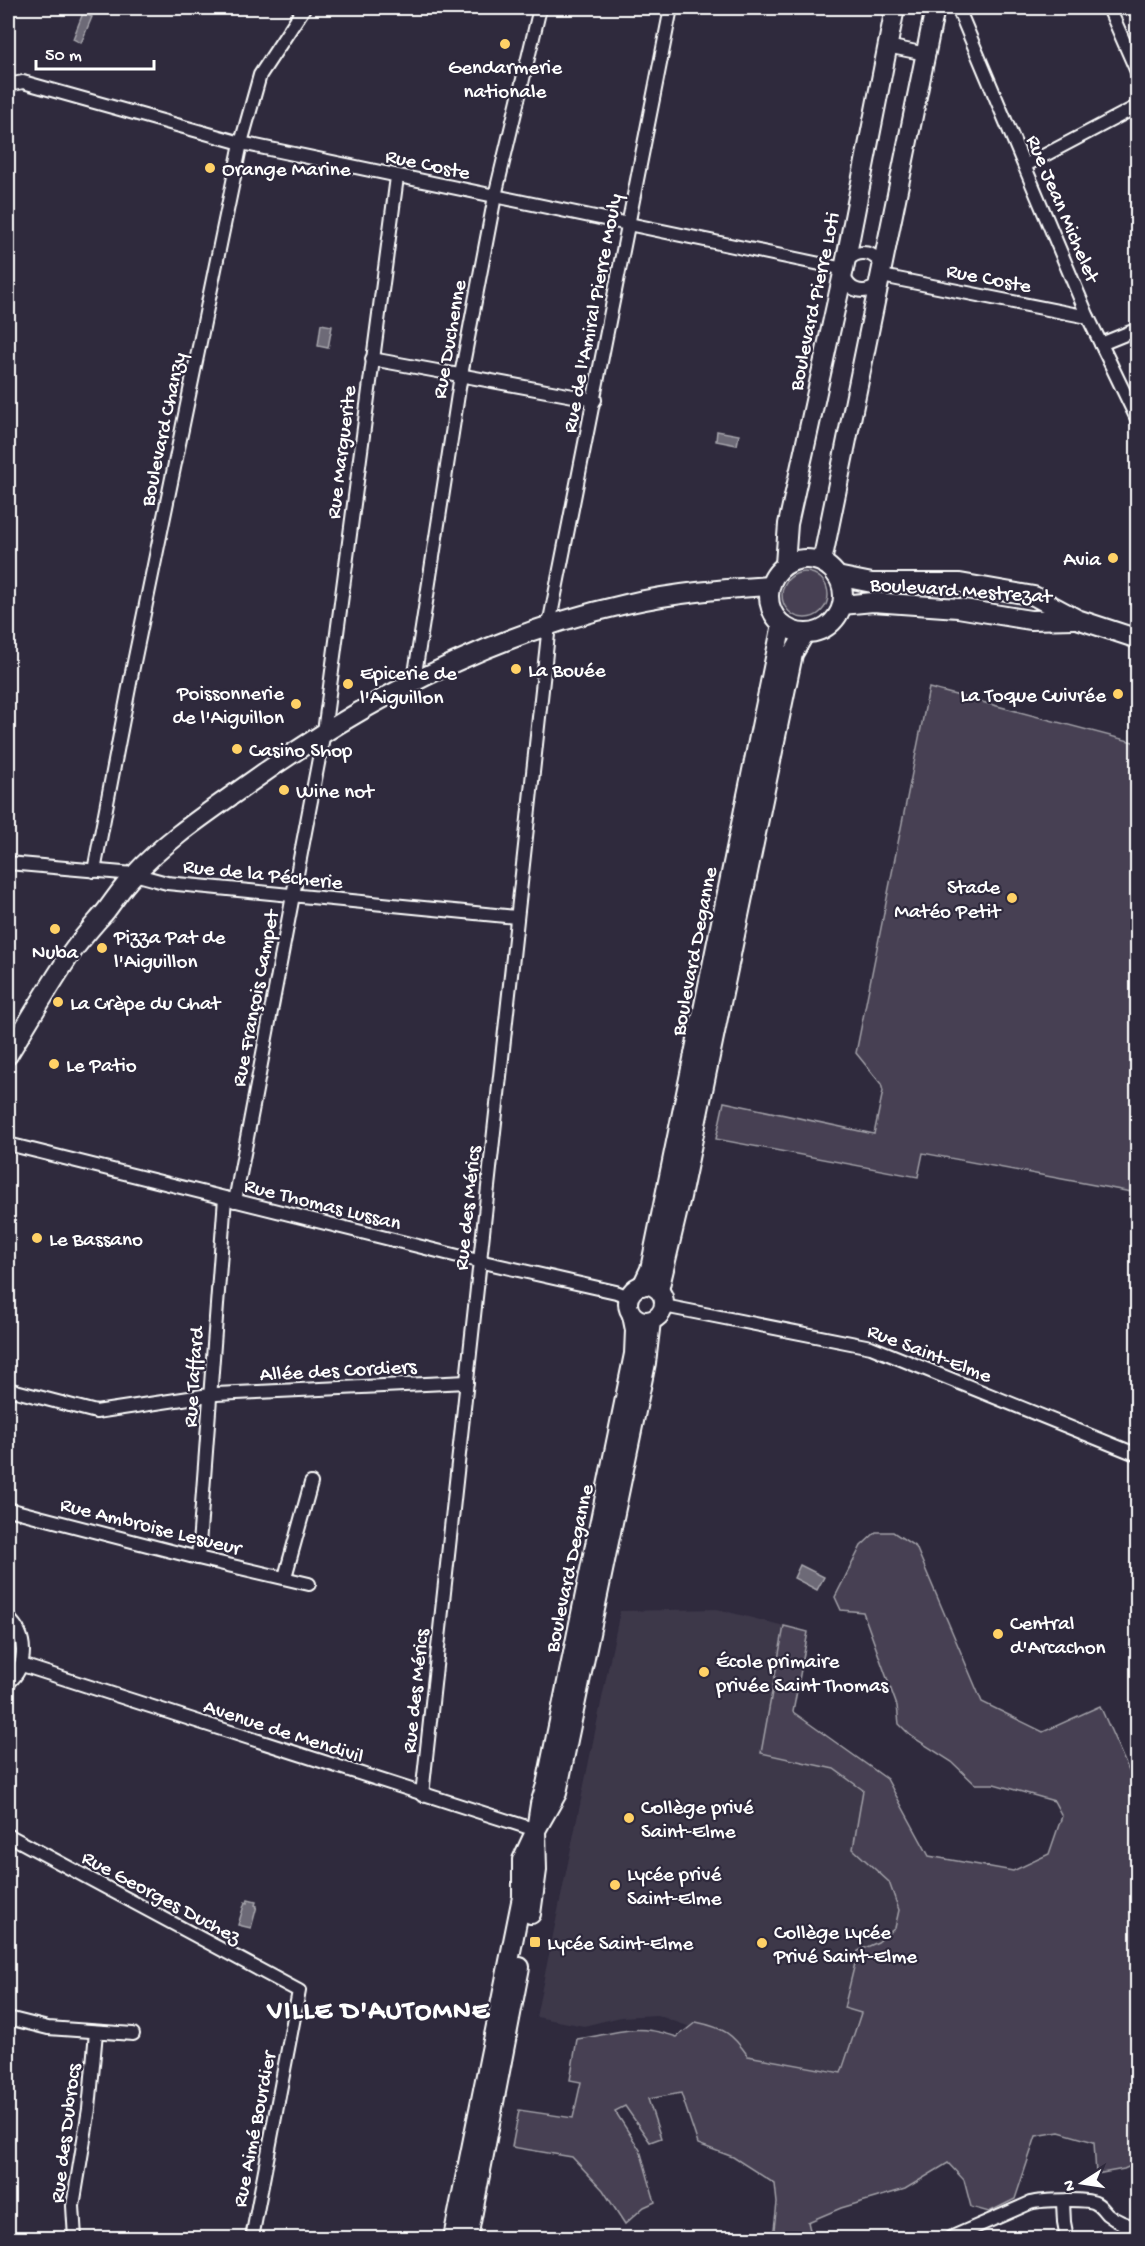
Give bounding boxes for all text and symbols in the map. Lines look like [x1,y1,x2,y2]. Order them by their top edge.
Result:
scale bar [36,33,154,71]
marker: Gendarmerie nationale [498,37,512,51]
text: 50 m [45,46,82,67]
place label: Gendarmerie nationale [448,57,563,106]
street label: Rue Jean Michelet [1018,132,1104,289]
street label: Rue Coste [383,145,473,188]
place label: Orange Marine [222,159,352,184]
marker: Orange Marine [203,161,217,175]
street label: Rue de l'Amiral Pierre Mouly [559,192,630,435]
street label: Boulevard Pierre Loti [785,210,848,394]
street label: Rue Coste [944,260,1034,301]
street label: Rue Duchenne [429,277,474,401]
street label: Boulevard Chanzy [137,351,194,510]
street label: Rue Marguerite [323,383,364,521]
place label: Avia [1063,549,1102,574]
marker: Avia [1106,551,1120,565]
street label: Boulevard Mestrezat [868,574,1055,611]
place label: La Bouée [528,660,607,685]
marker: La Bouée [509,662,523,676]
place label: Epicerie de l'Aiguillon [360,663,458,712]
marker: Epicerie de l'Aiguillon [341,677,355,691]
place label: Poissonnerie de l'Aiguillon [173,683,285,732]
place label: La Toque Cuivrée [960,685,1107,710]
marker: La Toque Cuivrée [1111,687,1125,701]
marker: Poissonnerie de l'Aiguillon [289,697,303,711]
place label: Casino Shop [249,740,353,765]
marker: Casino Shop [230,742,244,756]
place label: Wine not [296,781,376,806]
marker: Wine not [277,783,291,797]
street label: Rue de la Pécherie [181,856,345,897]
street label: Boulevard Deganne [668,864,725,1039]
place label: Stade Matéo Petit [894,877,1002,926]
marker: Stade Matéo Petit [1005,891,1019,905]
street label: Rue François Campet [228,906,287,1089]
marker: Nuba [48,922,62,936]
place label: Pizza Pat de l'Aiguillon [113,927,226,976]
marker: Pizza Pat de l'Aiguillon [95,941,109,955]
place label: Nuba [32,942,79,967]
place label: La Crèpe du Chat [70,993,223,1018]
marker: La Crèpe du Chat [51,995,65,1009]
place label: Le Patio [66,1055,137,1080]
marker: Le Patio [47,1057,61,1071]
street label: Rue des Mérics [451,1144,489,1272]
street label: Rue Thomas Lussan [241,1175,403,1238]
place label: Le Bassano [49,1229,143,1254]
marker: Le Bassano [30,1231,44,1245]
street label: Rue Saint-Elme [863,1320,996,1391]
street label: Rue Taffard [180,1324,212,1428]
street label: Allée des Cordiers [259,1356,418,1389]
street label: Boulevard Deganne [541,1481,602,1656]
street label: Rue Ambroise Lesueur [57,1494,245,1563]
place label: Central d'Arcachon [1010,1613,1106,1662]
street label: Rue des Mérics [399,1627,437,1755]
marker: Central d'Arcachon [991,1627,1005,1641]
place label: École primaire privée Saint Thomas [715,1651,890,1700]
marker: École primaire privée Saint Thomas [697,1665,711,1679]
street label: Avenue de Mendivil [200,1696,366,1771]
place label: Collège privé Saint-Elme [641,1797,755,1846]
marker: Collège privé Saint-Elme [622,1811,636,1825]
street label: Rue Georges Duchez [77,1847,245,1952]
place label: Lycée privé Saint-Elme [627,1864,723,1913]
marker: Lycée privé Saint-Elme [608,1878,622,1892]
place label: Collège Lycée Privé Saint-Elme [773,1922,918,1971]
place label: Lycée Saint-Elme [547,1933,695,1958]
marker: Lycée Saint-Elme [528,1935,542,1949]
marker: Collège Lycée Privé Saint-Elme [755,1936,769,1950]
district label: VILLE D'AUTOMNE [267,1997,491,2029]
street label: Rue Aimé Bourdier [229,2048,284,2210]
street label: Rue des Dubrocs [47,2061,89,2205]
north arrow [1052,2153,1112,2213]
text: N [1060,2178,1081,2192]

